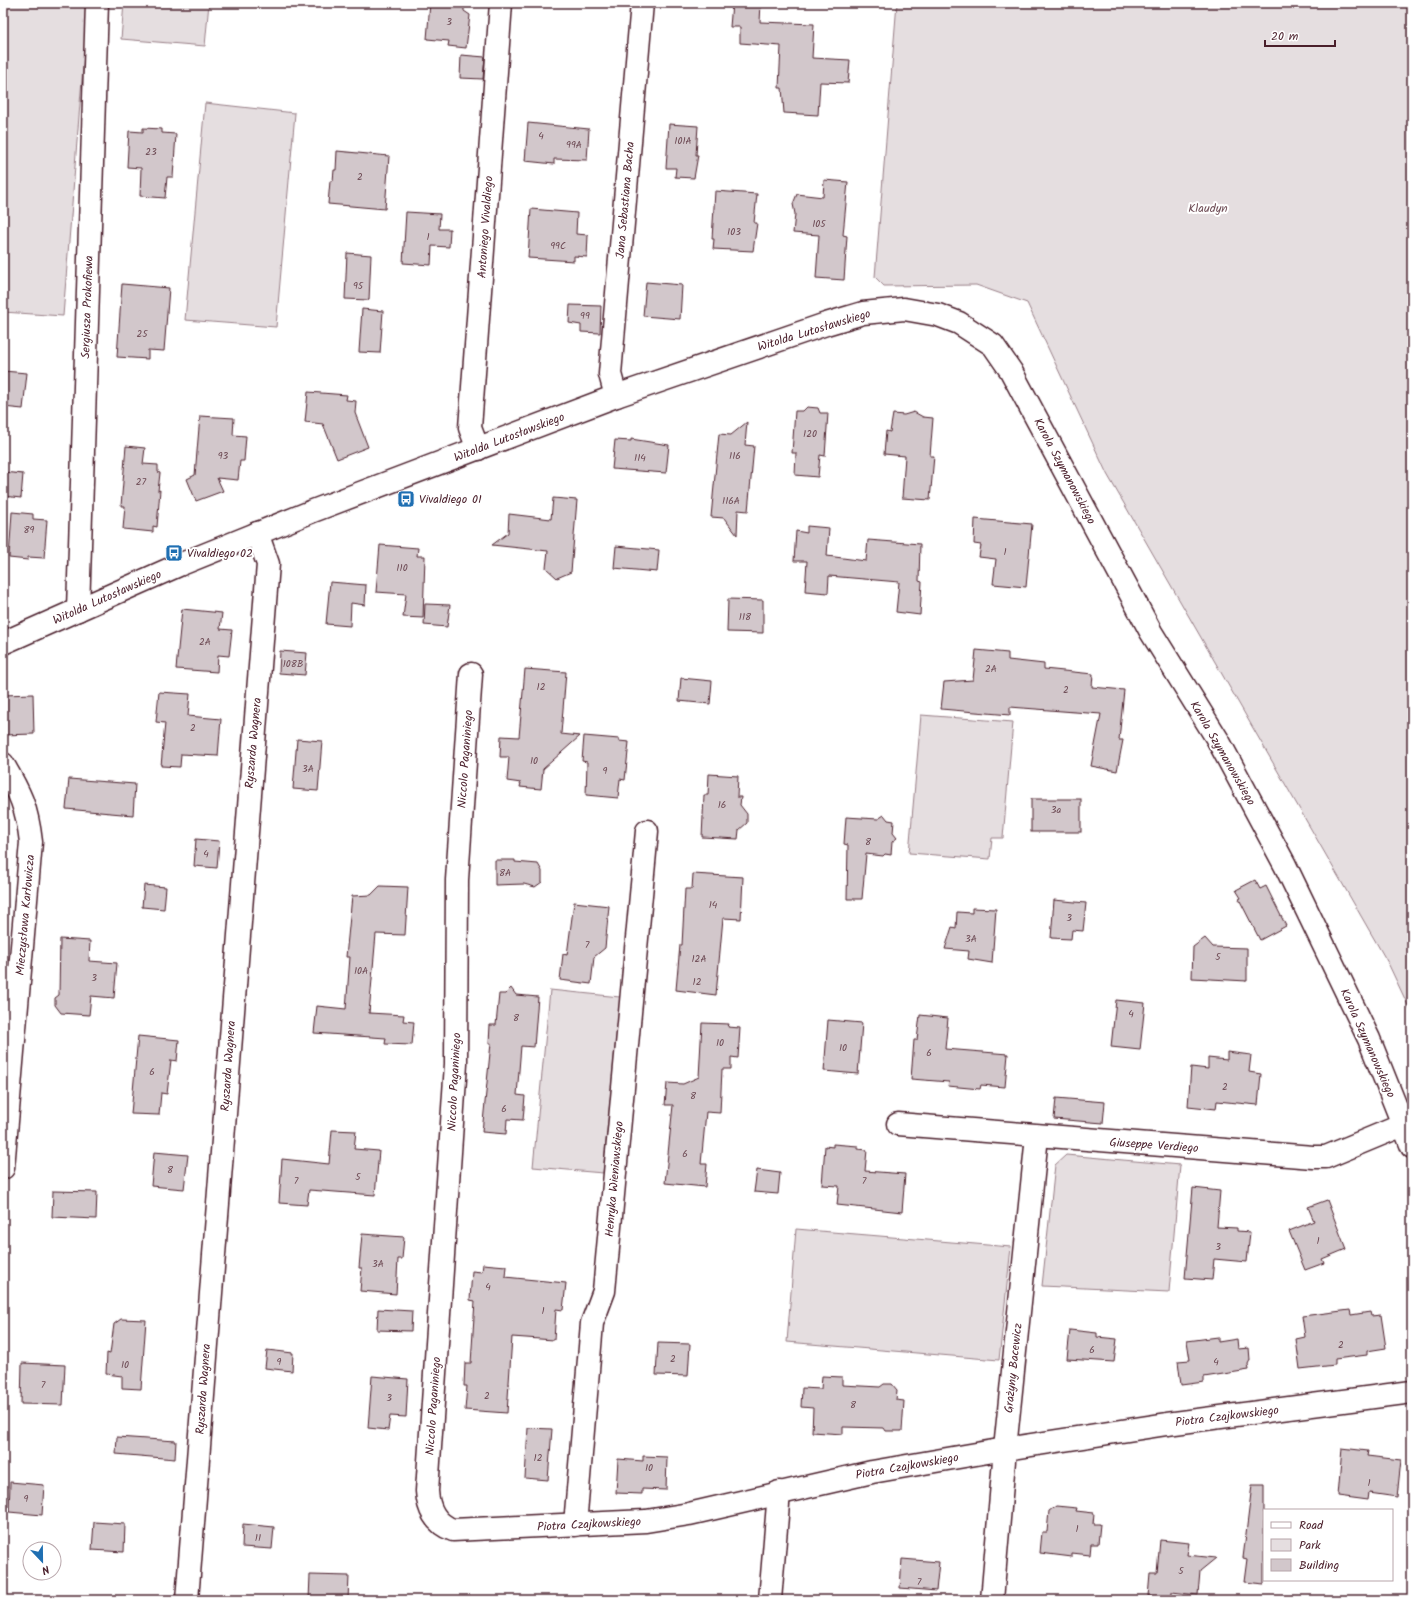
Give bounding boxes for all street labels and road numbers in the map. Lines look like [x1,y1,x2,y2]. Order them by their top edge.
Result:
street label: Jana Sebastiana Bacha [611,140,640,259]
street label: Antoniego Vivaldiego [472,175,499,279]
street label: Sergiusza Prokofiewa [76,255,99,359]
street label: Witolda Lutosławskiego [755,304,873,357]
street label: Witolda Lutosławskiego [451,408,567,467]
street label: Karola Szymanowskiego [1028,415,1101,528]
street label: Witolda Lutosławskiego [50,565,165,630]
street label: Ryszarda Wagnera [240,696,267,789]
street label: Karola Szymanowskiego [1185,697,1260,809]
street label: Niccolo Paganiniego [453,709,478,809]
street label: Mieczysława Karłowicza [11,853,40,976]
street label: Karola Szymanowskiego [1335,985,1400,1101]
street label: Ryszarda Wagnera [216,1020,241,1112]
street label: Niccolo Paganiniego [442,1032,467,1132]
street label: Henryka Wieniawskiego [600,1120,629,1238]
street label: Giuseppe Verdiego [1109,1133,1199,1158]
street label: Grażyny Bacewicz [999,1322,1028,1414]
street label: Ryszarda Wagnera [191,1343,216,1435]
street label: Niccolo Paganiniego [421,1356,446,1456]
street label: Piotra Czajkowskiego [1174,1401,1280,1432]
street label: Piotra Czajkowskiego [854,1448,960,1485]
street label: Piotra Czajkowskiego [536,1512,642,1537]

